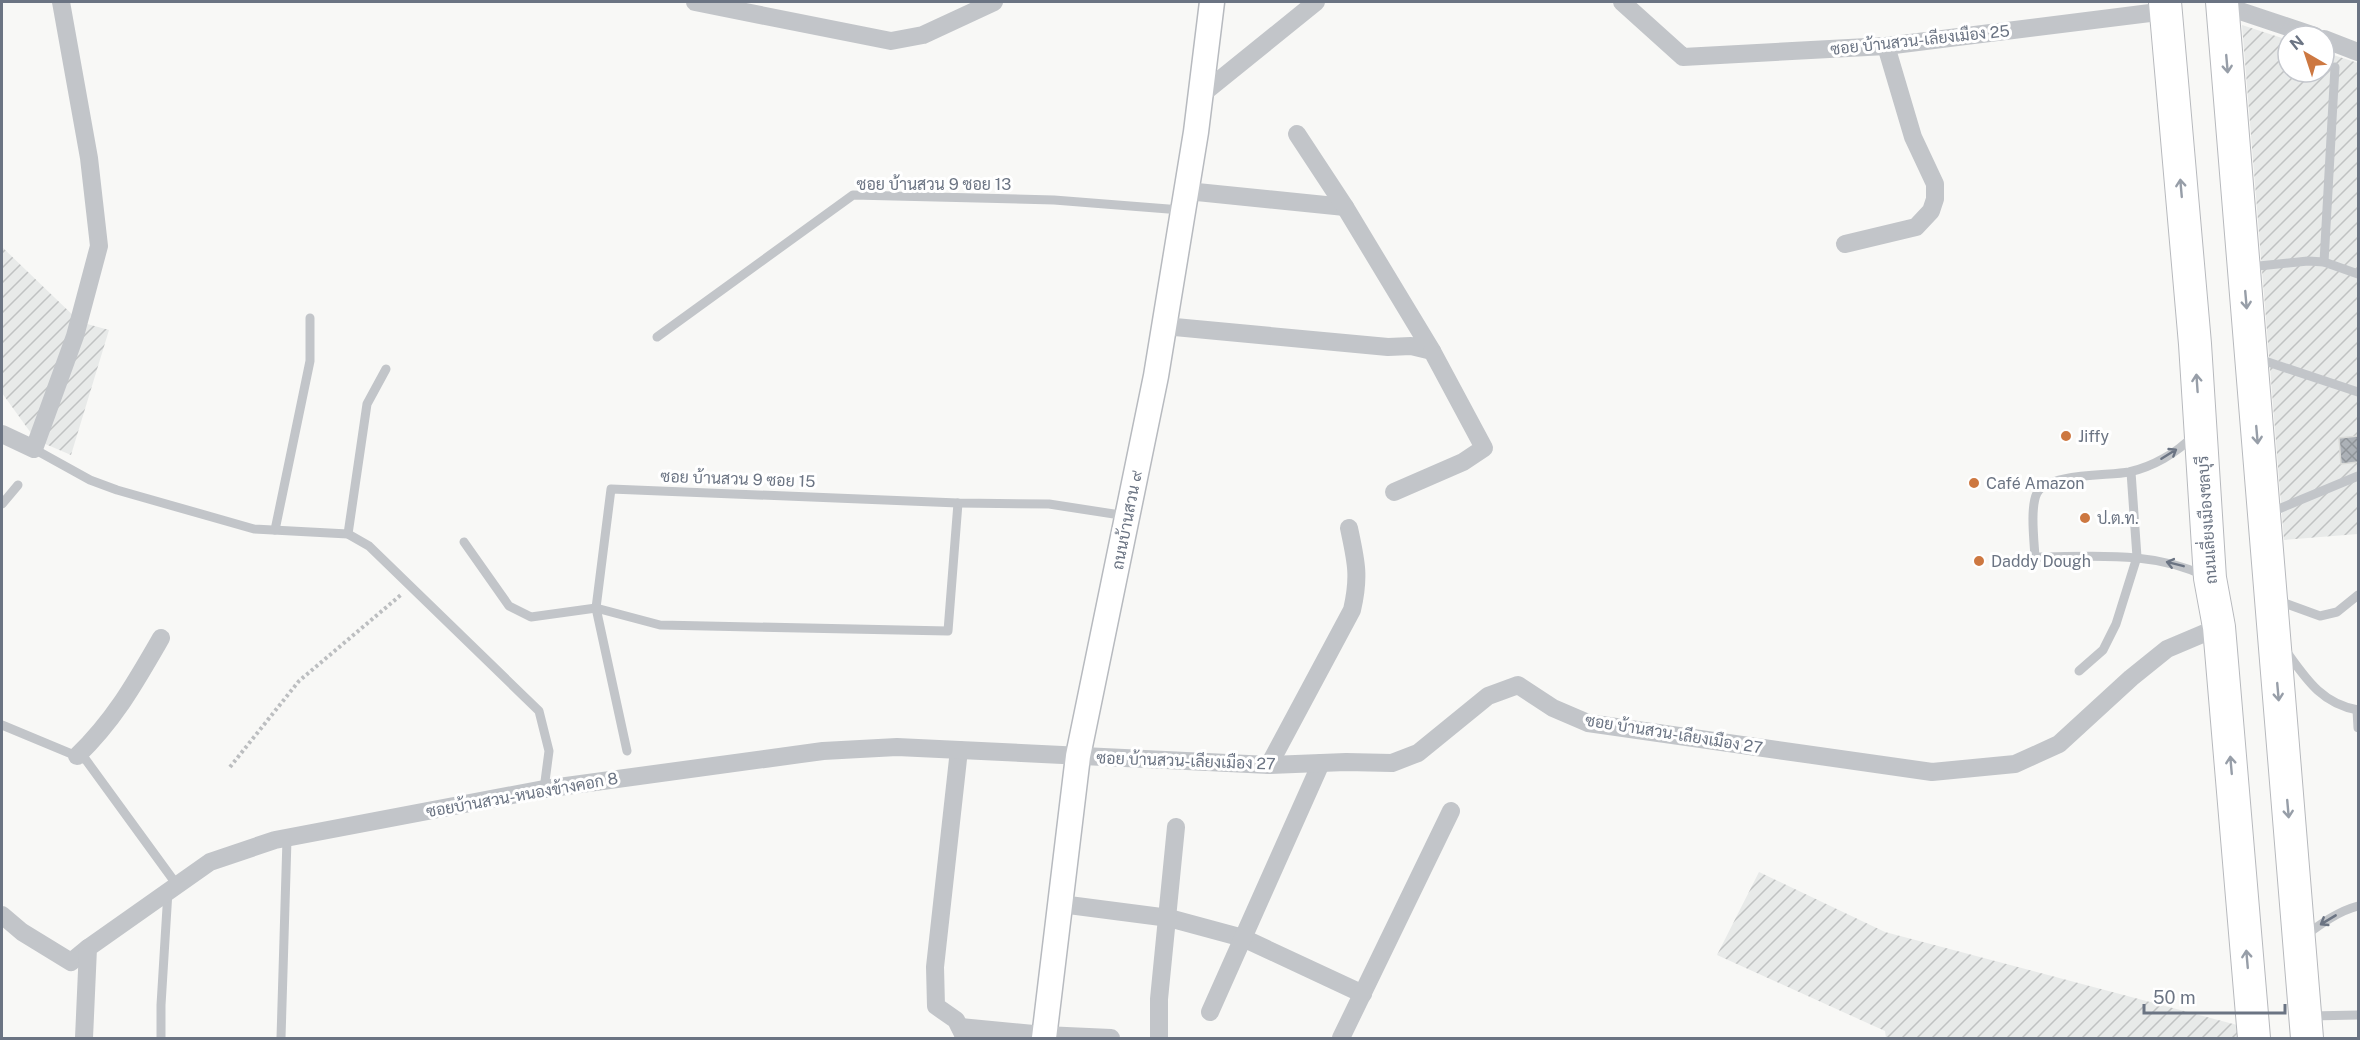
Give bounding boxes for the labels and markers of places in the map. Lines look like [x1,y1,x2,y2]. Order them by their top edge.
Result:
place label: Jiffy [2078,427,2110,446]
marker: Jiffy [2059,429,2073,443]
place label: Café Amazon [1986,474,2084,493]
marker: Café Amazon [1967,476,1981,490]
place label: ป.ต.ท. [2097,509,2139,528]
marker: ป.ต.ท. [2078,511,2092,525]
place label: Daddy Dough [1991,552,2091,571]
marker: Daddy Dough [1972,554,1986,568]

